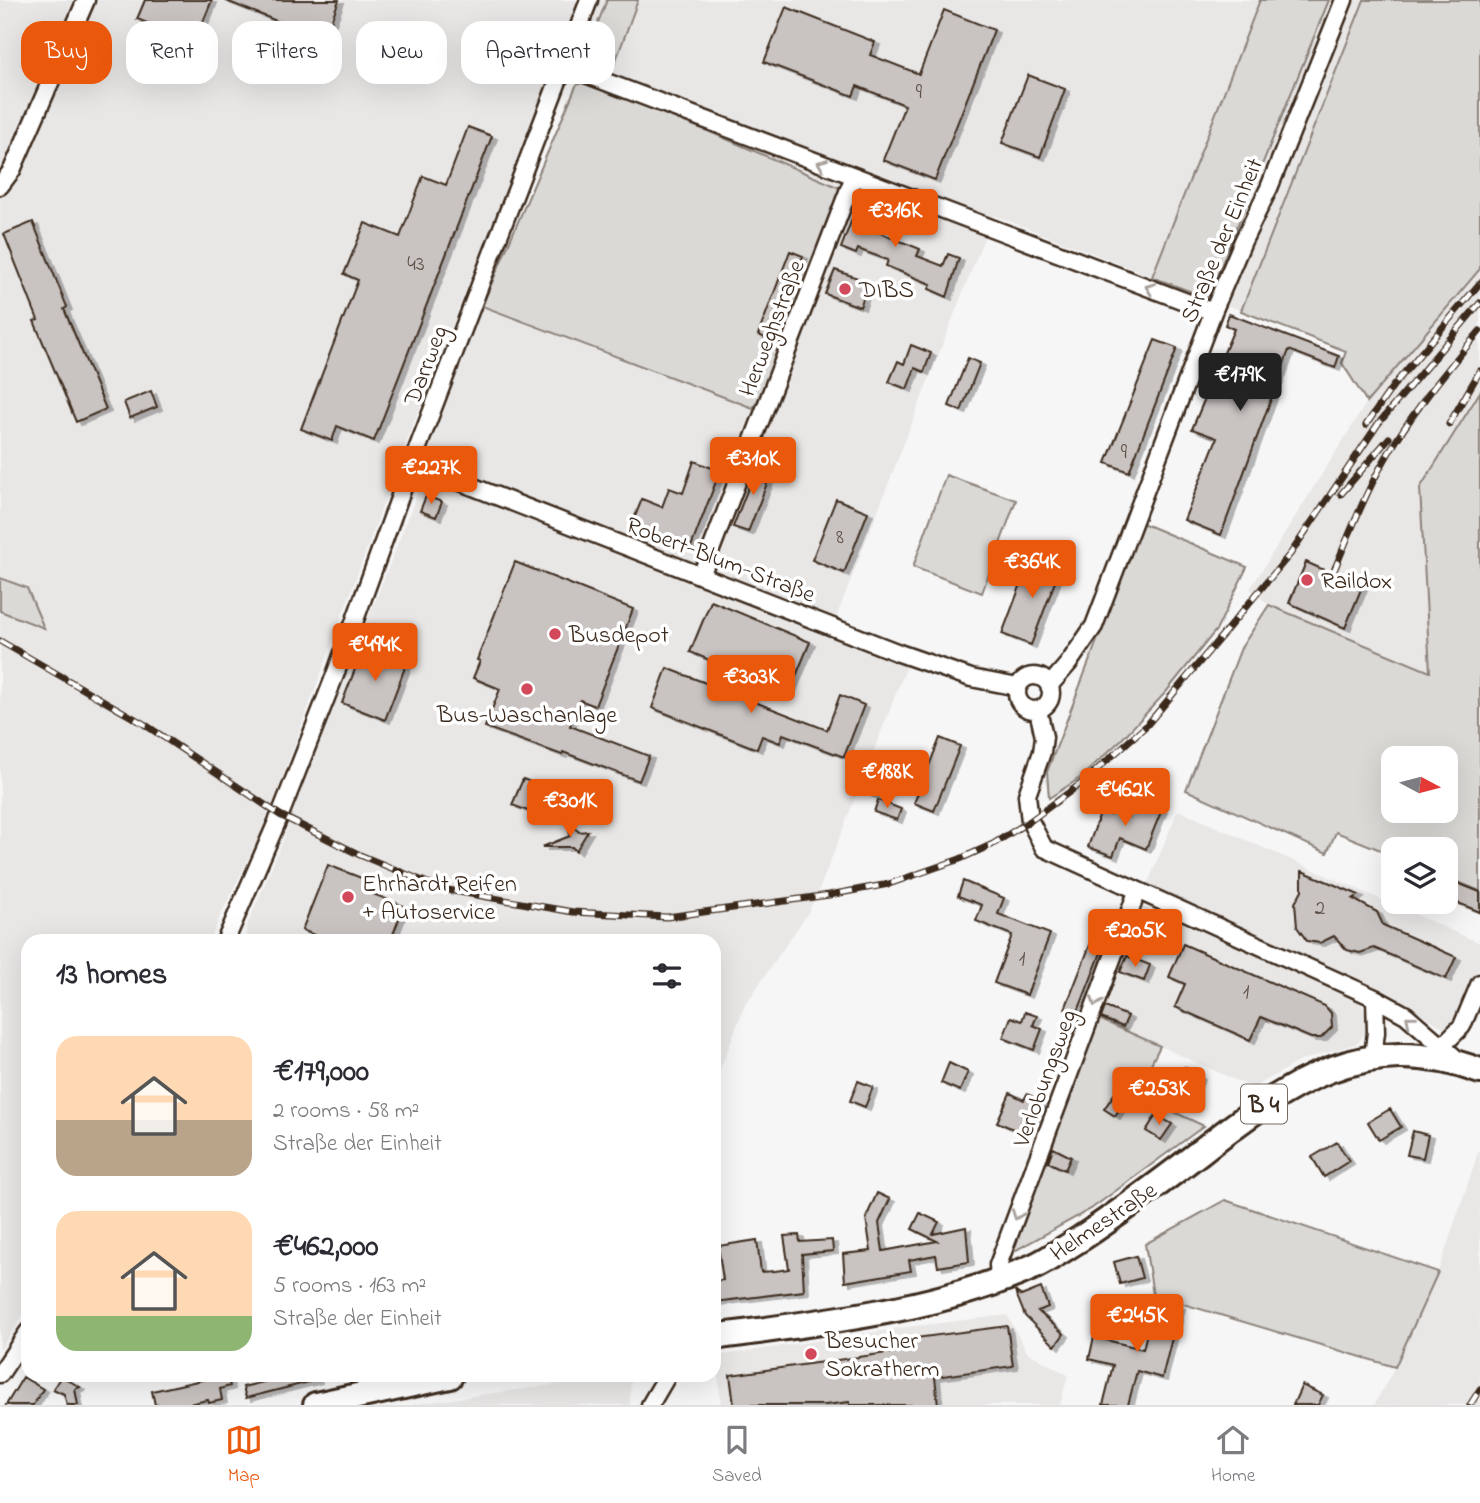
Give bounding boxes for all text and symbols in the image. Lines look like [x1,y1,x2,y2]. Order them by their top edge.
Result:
chip: Buy [21,21,112,84]
chip: Rent [126,21,218,84]
chip: Filters [232,21,342,84]
chip: New [356,21,447,84]
chip: Apartment [461,21,615,84]
house number: 9 [916,78,923,108]
street label: Straße der Einheit [1173,153,1274,329]
one-way arrow [817,158,829,172]
pin: €316K [846,190,944,249]
text: €316K [868,195,922,228]
house number: 43 [407,250,425,280]
street label: Herweghstraße [731,255,816,402]
place label: DIBS [858,274,914,309]
marker: DIBS [837,281,853,297]
one-way arrow [1144,282,1156,296]
street label: Darrweg [396,321,459,412]
pin: €179K [1191,354,1289,413]
text: €179K [1215,359,1265,392]
pin: €310K [704,438,802,497]
house number: 9 [1121,438,1128,468]
text: €310K [726,443,780,476]
pin: €227K [382,447,480,506]
text: €227K [401,452,461,485]
street label: Robert-Blum-Straße [620,509,820,614]
house number: 8 [836,523,844,553]
pin: €364K [983,540,1081,600]
text: €364K [1004,546,1060,579]
place label: Raildox [1321,565,1392,600]
marker: Raildox [1299,572,1315,588]
place label: Busdepot [568,619,669,654]
pin: €494K [326,624,424,683]
marker: Busdepot [547,626,563,642]
text: €494K [348,629,402,662]
pin: €303K [702,656,800,715]
text: €303K [723,661,779,694]
marker: Bus-Waschanlage [519,681,535,697]
place label: Bus-Waschanlage [436,699,617,734]
north arrow [1381,746,1458,822]
map controls [1381,746,1458,914]
pin: €188K [838,750,936,810]
text: €188K [861,756,913,789]
pin: €462K [1076,768,1174,828]
text: €462K [1096,774,1154,807]
pin: €301K [521,780,619,839]
text: €301K [543,785,597,818]
button: layers [1381,837,1458,914]
place label: Ehrhardt Reifen + Autoservice [362,868,517,931]
marker: Ehrhardt Reifen + Autoservice [340,889,356,905]
house number: 2 [1315,894,1325,924]
pin: €205K [1086,909,1184,969]
text: €205K [1104,915,1166,948]
house number: 1 [1019,945,1026,975]
text: 13 homes [56,954,167,998]
icon: filters [648,957,686,995]
house number: 1 [1243,978,1250,1008]
one-way arrow [1090,995,1104,1007]
street label: Verlobungsweg [1005,1005,1087,1153]
one-way arrow [1406,1015,1418,1028]
text: €179,000 [273,1051,369,1095]
icon: home [112,1064,196,1148]
pin: €253K [1110,1068,1208,1127]
text: €253K [1128,1073,1190,1106]
road number: B 4 [1241,1084,1287,1124]
text: 2 rooms · 58 m² [273,1095,419,1128]
text: Straße der Einheit [273,1128,442,1161]
street label: Helmestraße [1044,1174,1165,1272]
one-way arrow [1011,1208,1025,1220]
text: €462,000 [273,1226,378,1270]
icon: home [112,1239,196,1323]
text: 5 rooms · 163 m² [273,1270,426,1303]
pin: €245K [1088,1294,1186,1354]
text: €245K [1106,1300,1168,1333]
text: Straße der Einheit [273,1303,442,1336]
place label: Besucher Sokratherm [824,1325,939,1388]
marker: Besucher Sokratherm [803,1346,819,1362]
tab: Map [225,1421,263,1490]
tab: Saved [712,1421,762,1490]
tab: Home [1211,1421,1255,1490]

